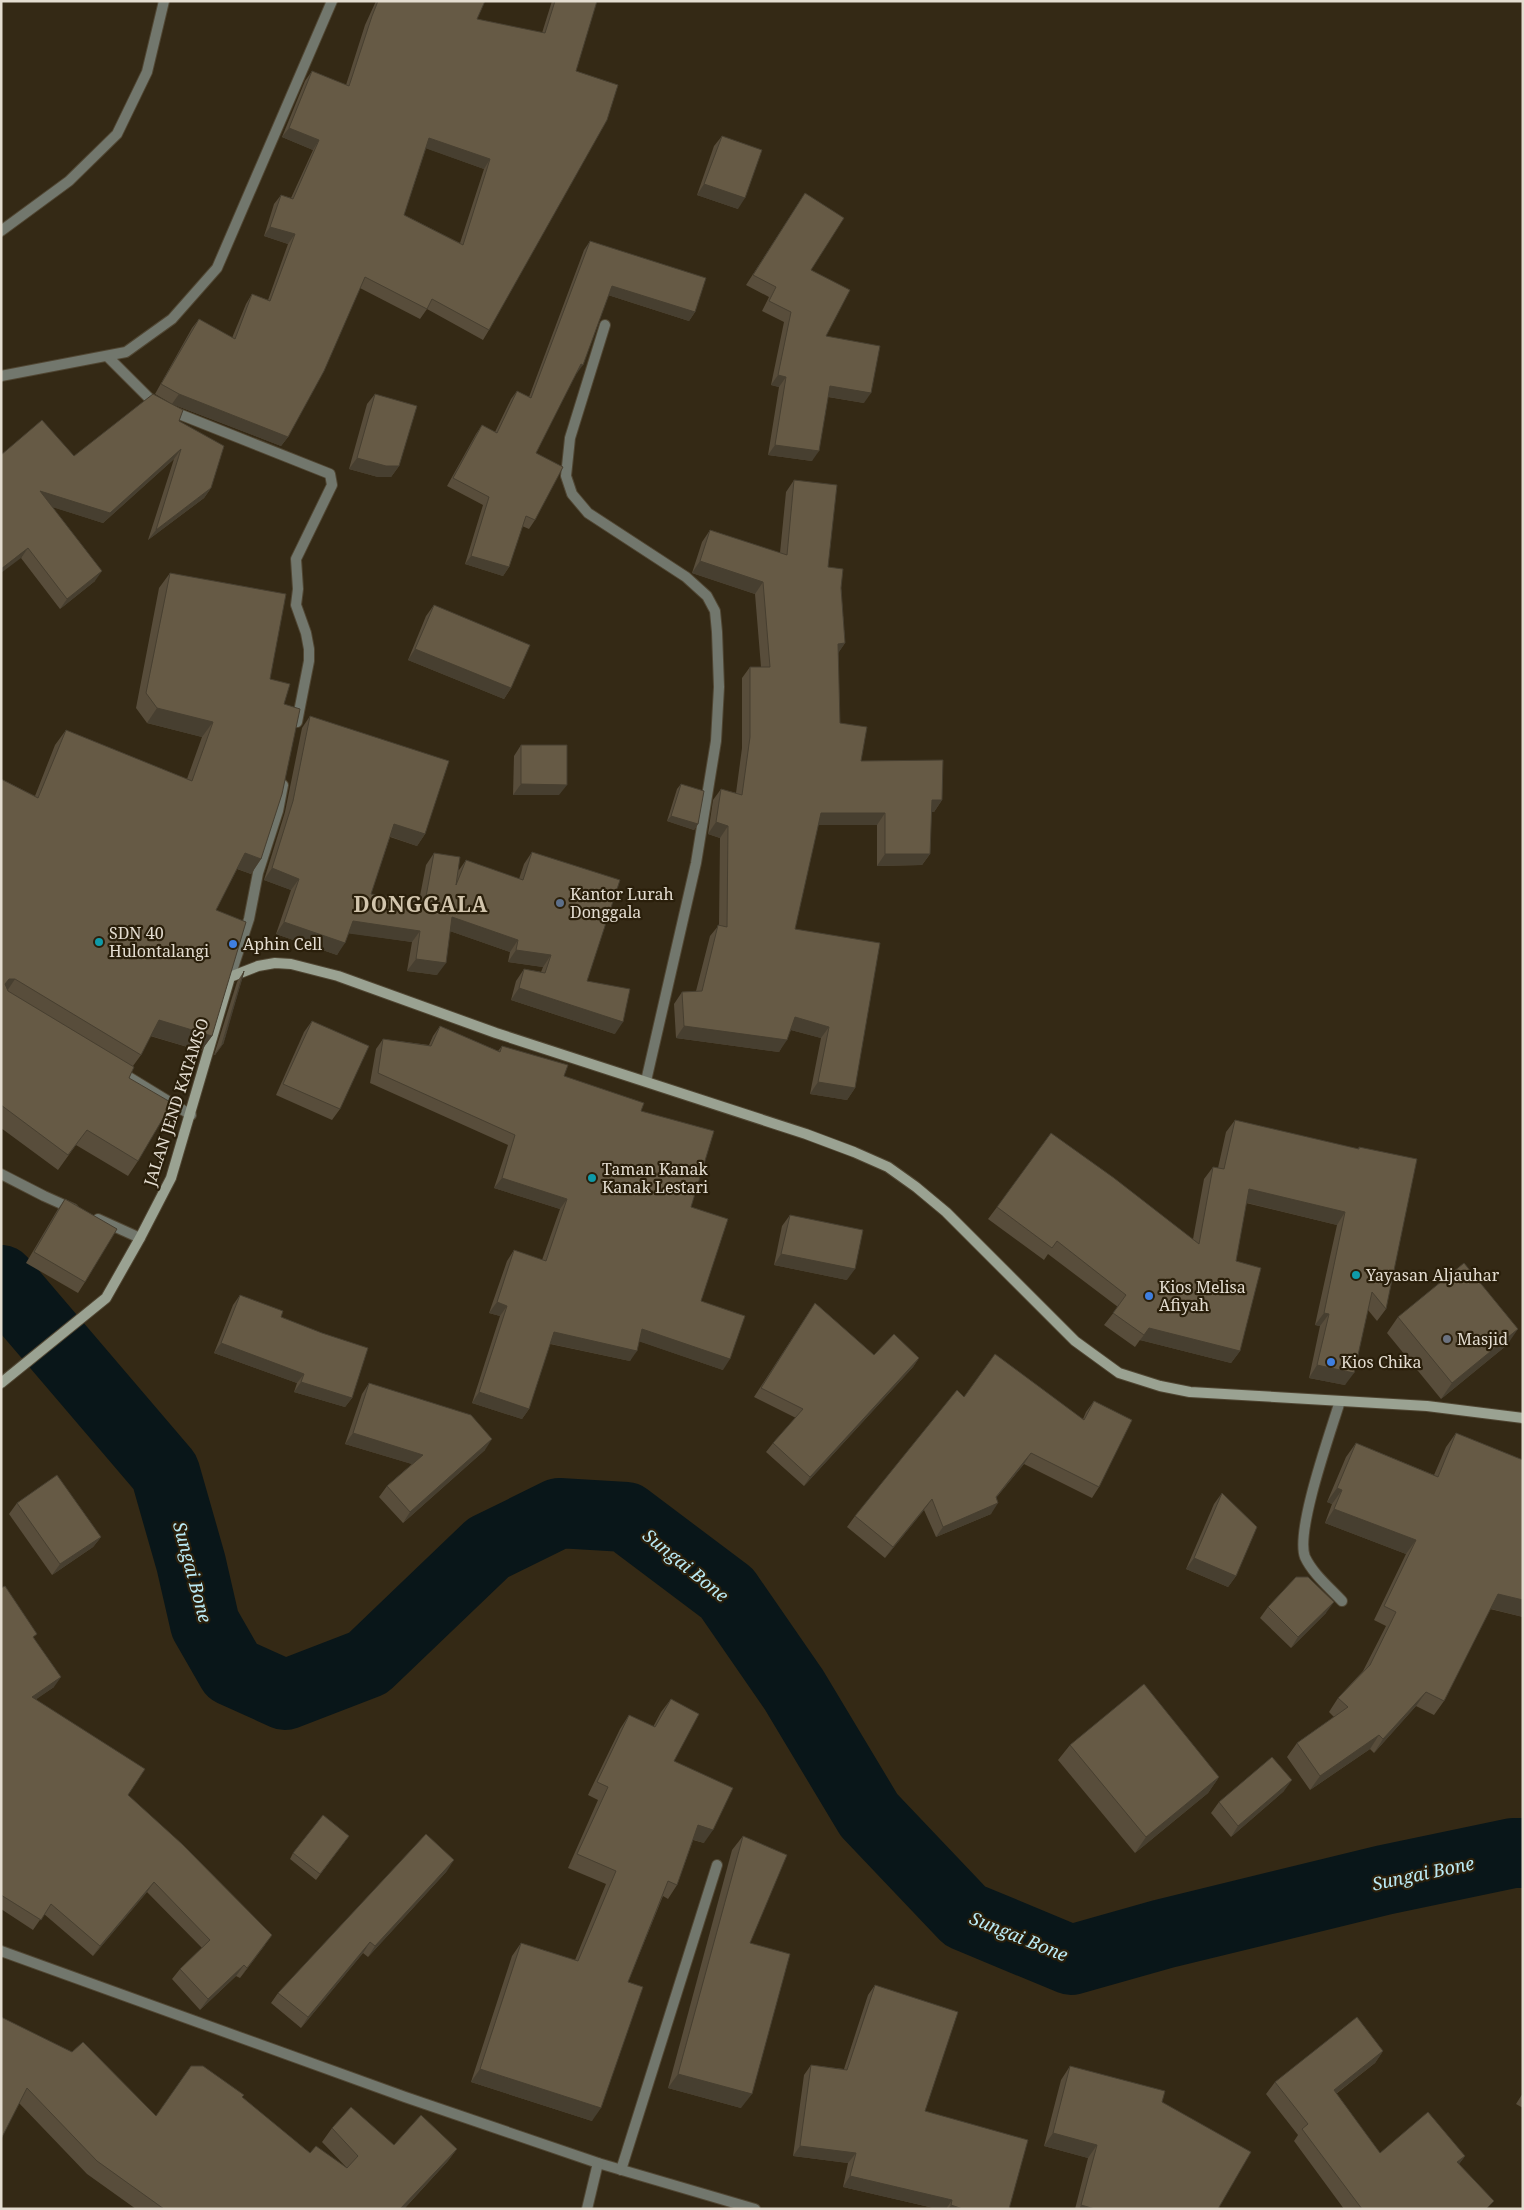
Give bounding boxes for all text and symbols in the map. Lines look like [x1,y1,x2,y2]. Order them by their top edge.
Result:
place label: Kantor Lurah Donggala [570,883,674,923]
district label: DONGGALA [354,890,488,918]
marker: Kantor Lurah Donggala [554,897,566,909]
place label: SDN 40 Hulontalangi [109,922,209,962]
place label: Aphin Cell [243,933,322,955]
marker: SDN 40 Hulontalangi [93,936,105,948]
marker: Aphin Cell [227,938,239,950]
street label: JALAN JEND KATAMSO [138,1015,214,1190]
place label: Taman Kanak Kanak Lestari [602,1158,708,1198]
marker: Taman Kanak Kanak Lestari [586,1172,598,1184]
place label: Yayasan Aljauhar [1365,1264,1500,1286]
marker: Yayasan Aljauhar [1350,1269,1362,1281]
place label: Kios Melisa Afiyah [1159,1276,1246,1316]
marker: Kios Melisa Afiyah [1143,1290,1155,1302]
place label: Masjid [1457,1328,1508,1350]
marker: Masjid [1441,1333,1453,1345]
place label: Kios Chika [1341,1351,1421,1373]
marker: Kios Chika [1325,1356,1337,1368]
water label: Sungai Bone [168,1519,218,1625]
water label: Sungai Bone [638,1523,734,1607]
water label: Sungai Bone [1370,1850,1476,1896]
water label: Sungai Bone [966,1905,1072,1967]

